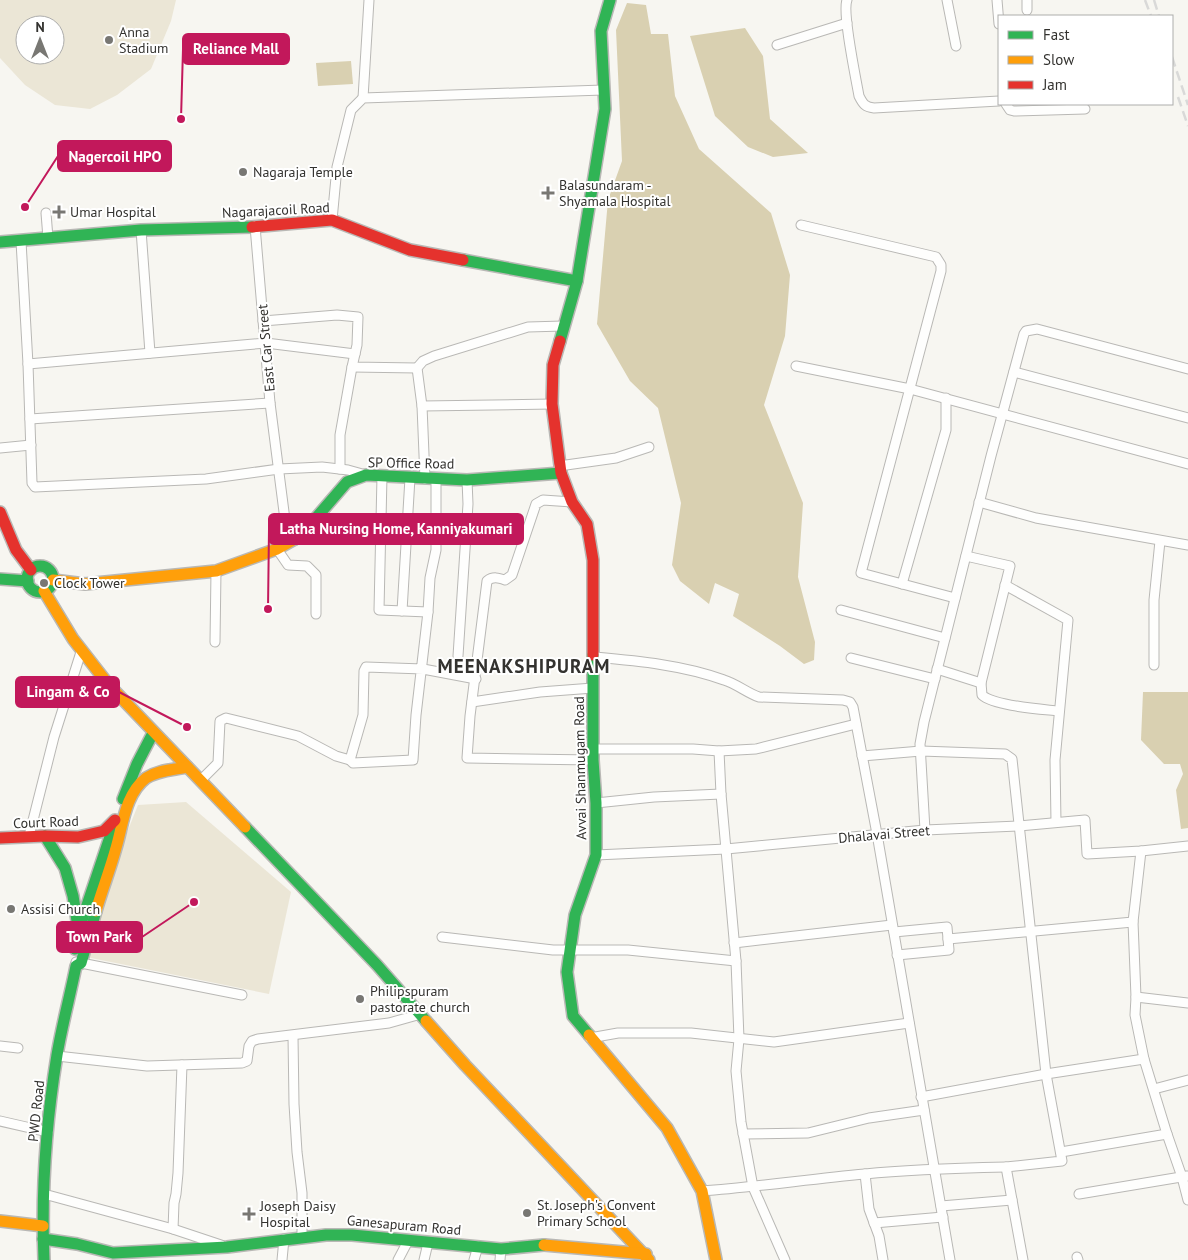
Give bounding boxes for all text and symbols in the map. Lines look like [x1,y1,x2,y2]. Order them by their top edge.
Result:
north arrow [15,15,65,65]
legend [998,15,1173,105]
text: N [35,18,45,36]
place label: Anna Stadium [119,23,168,57]
text: Fast [1043,25,1070,44]
marker: Anna Stadium [103,34,115,46]
callout: Reliance Mall [183,34,289,64]
text: Reliance Mall [193,39,280,58]
text: Slow [1043,50,1074,69]
text: Jam [1042,75,1067,94]
callout: Nagercoil HPO [58,141,171,171]
text: Nagercoil HPO [69,147,162,166]
place label: Nagaraja Temple [253,163,353,181]
marker: Nagaraja Temple [237,166,249,178]
place label: Balasundaram - Shyamala Hospital [559,176,671,210]
marker: Balasundaram - Shyamala Hospital [541,186,555,200]
street label: Nagarajacoil Road [222,198,330,222]
place label: Umar Hospital [70,203,156,221]
marker: Umar Hospital [52,205,66,219]
street label: East Car Street [253,303,279,393]
street label: SP Office Road [368,453,454,473]
callout: Latha Nursing Home, Kanniyakumari [269,514,523,544]
text: Latha Nursing Home, Kanniyakumari [279,519,513,538]
place label: Clock Tower [54,574,125,592]
marker: Clock Tower [38,577,50,589]
district label: MEENAKSHIPURAM [438,654,610,678]
callout: Lingam & Co [16,677,119,707]
text: Lingam & Co [27,682,109,701]
street label: Avvai Shanmugam Road [570,696,590,840]
street label: Court Road [13,812,79,832]
street label: Dhalavai Street [838,821,931,847]
place label: Assisi Church [21,900,100,918]
marker: Assisi Church [5,903,17,915]
callout: Town Park [57,922,142,952]
text: Town Park [66,927,132,946]
place label: Philipspuram pastorate church [370,982,470,1016]
marker: Philipspuram pastorate church [354,993,366,1005]
street label: PWD Road [24,1079,48,1143]
place label: St. Joseph's Convent Primary School [537,1196,656,1230]
place label: Joseph Daisy Hospital [259,1197,336,1231]
marker: Joseph Daisy Hospital [242,1207,256,1221]
marker: St. Joseph's Convent Primary School [521,1207,533,1219]
street label: Ganesapuram Road [346,1211,462,1239]

